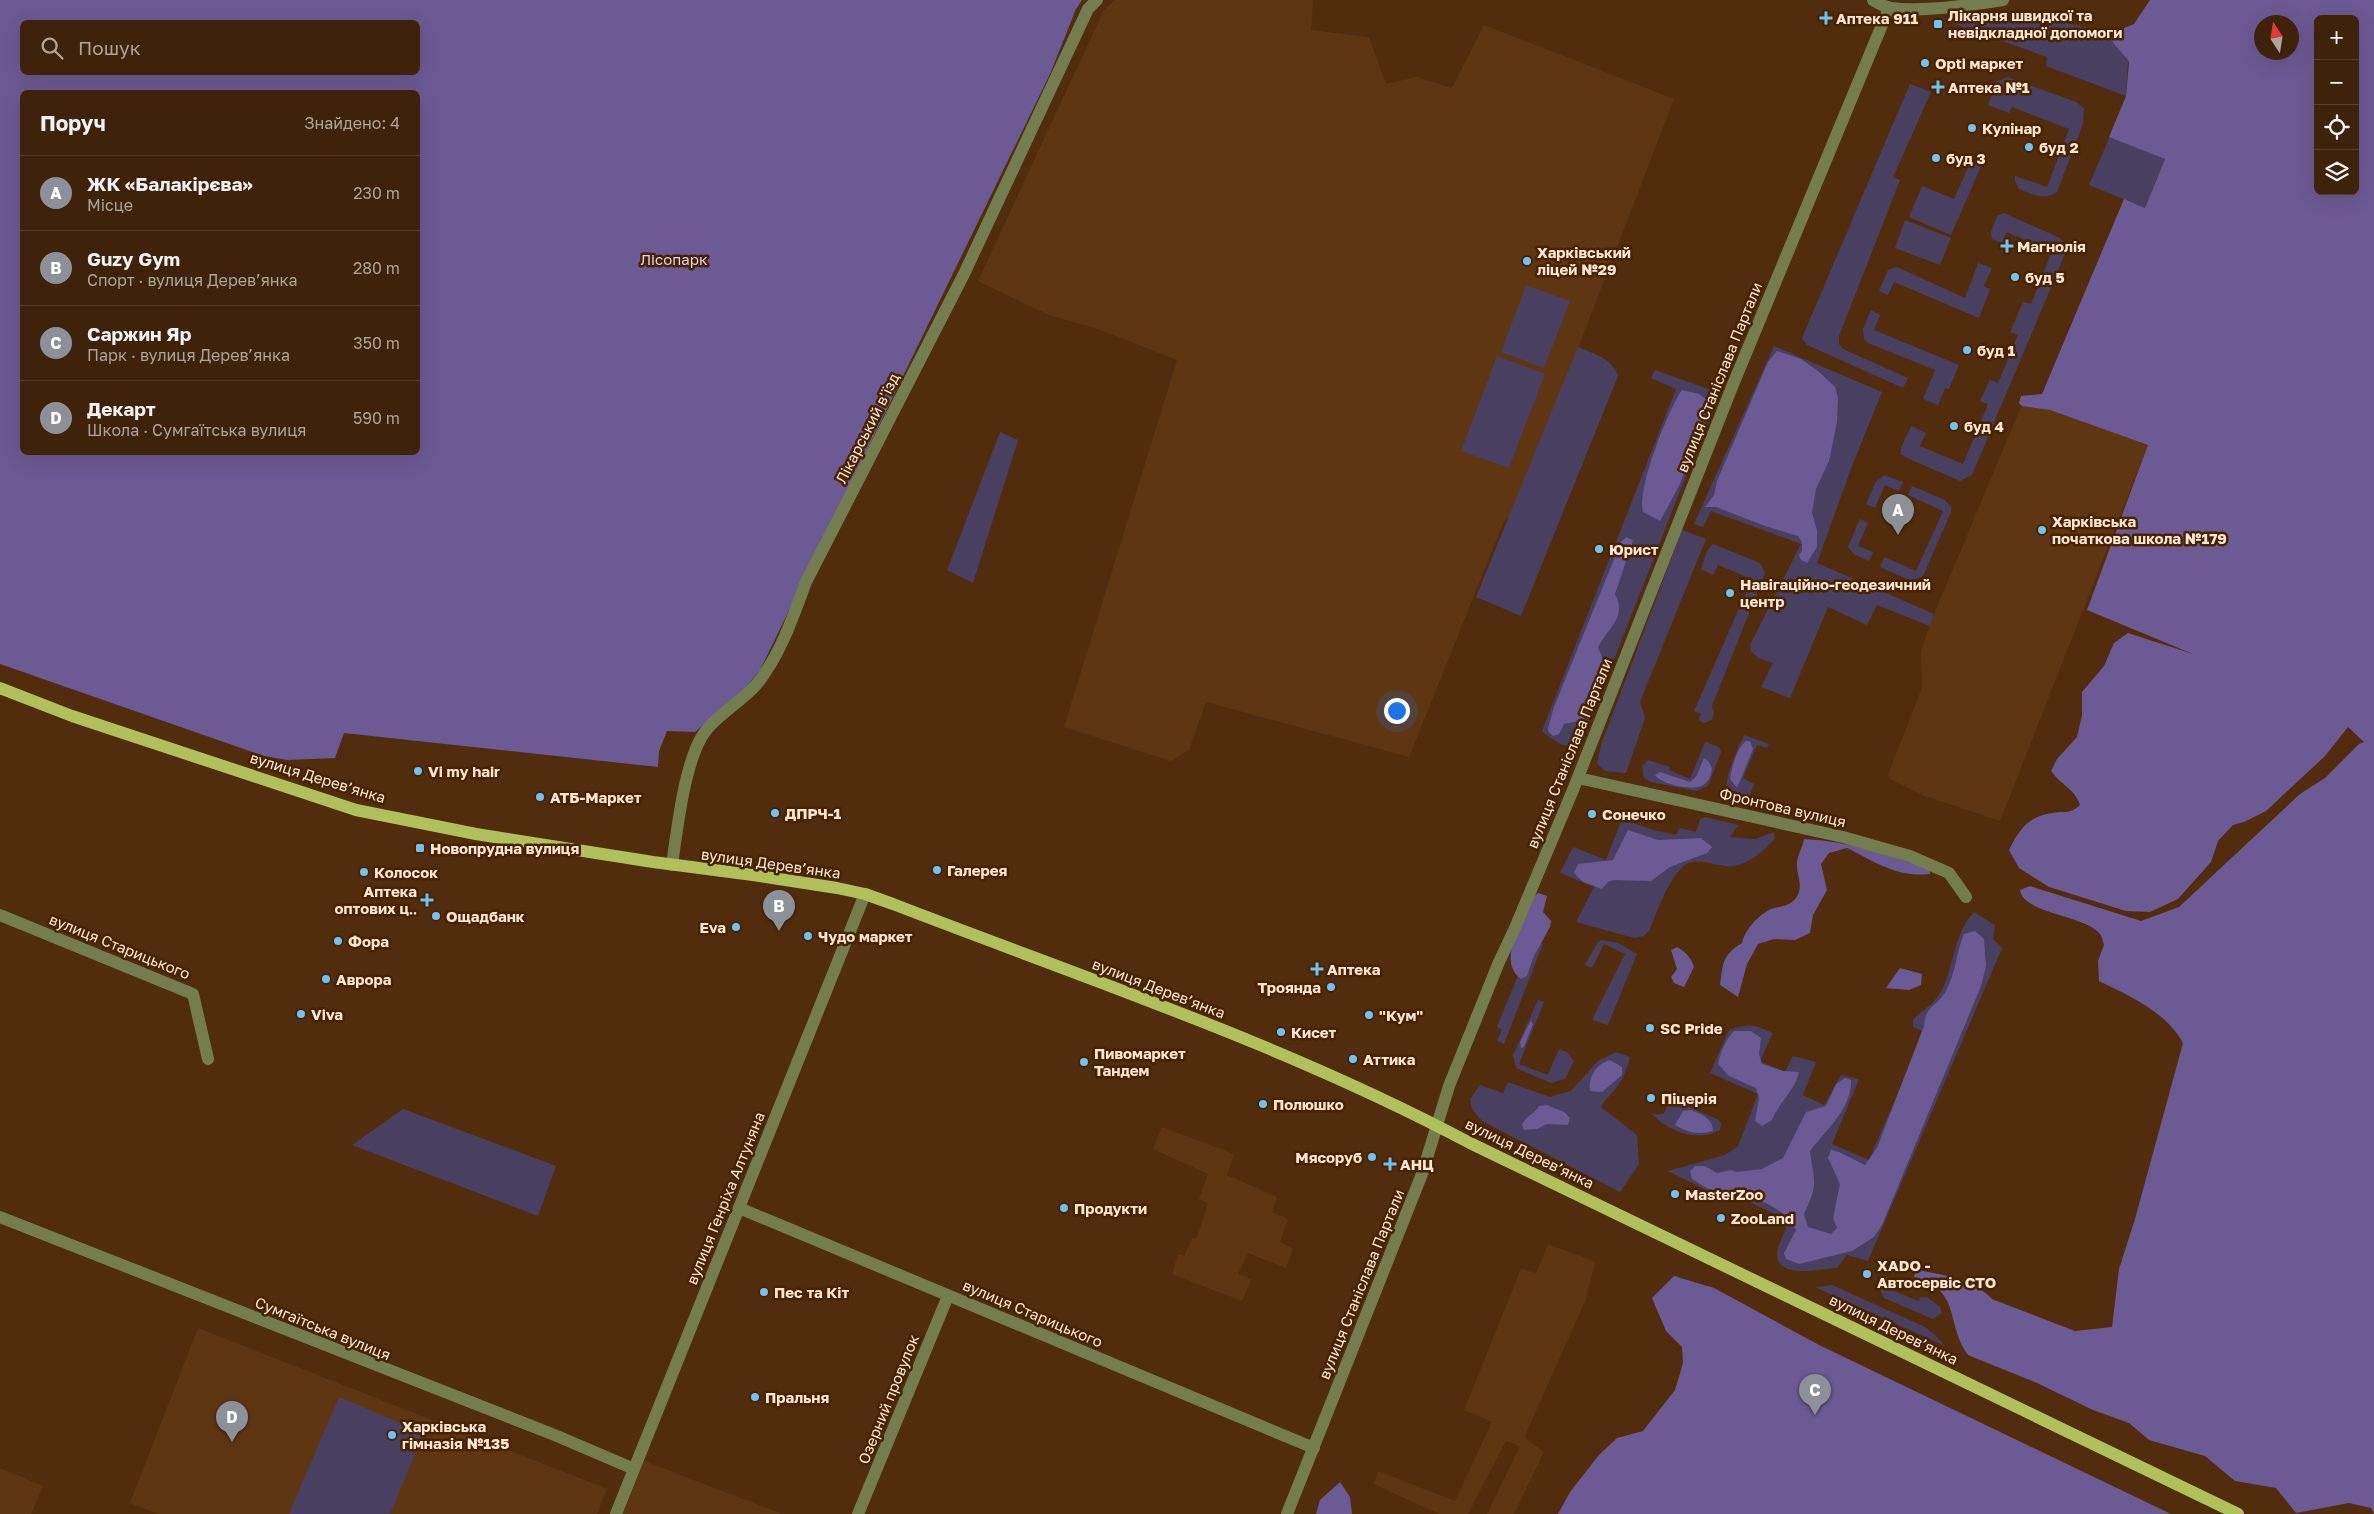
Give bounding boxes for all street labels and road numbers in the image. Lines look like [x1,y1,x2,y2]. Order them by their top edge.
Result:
street label: вулиця Станіслава Партали [1673,279,1765,475]
street label: Лікарський в'їзд [831,370,903,486]
street label: вулиця Станіслава Партали [1523,655,1615,851]
street label: вулиця Дерев’янка [248,748,388,806]
street label: Фронтова вулиця [1718,784,1848,830]
street label: вулиця Дерев’янка [700,844,842,882]
street label: вулиця Старицького [47,910,193,982]
street label: вулиця Дерев’янка [1090,954,1228,1022]
street label: вулиця Генріха Алтуняна [682,1109,768,1287]
street label: вулиця Дерев’янка [1463,1114,1597,1192]
street label: вулиця Станіслава Партали [1315,1186,1407,1382]
street label: вулиця Старицького [960,1275,1106,1351]
street label: вулиця Дерев’янка [1827,1290,1961,1368]
street label: Сумгаїтська вулиця [253,1293,393,1363]
street label: Озерний провулок [854,1331,922,1466]

